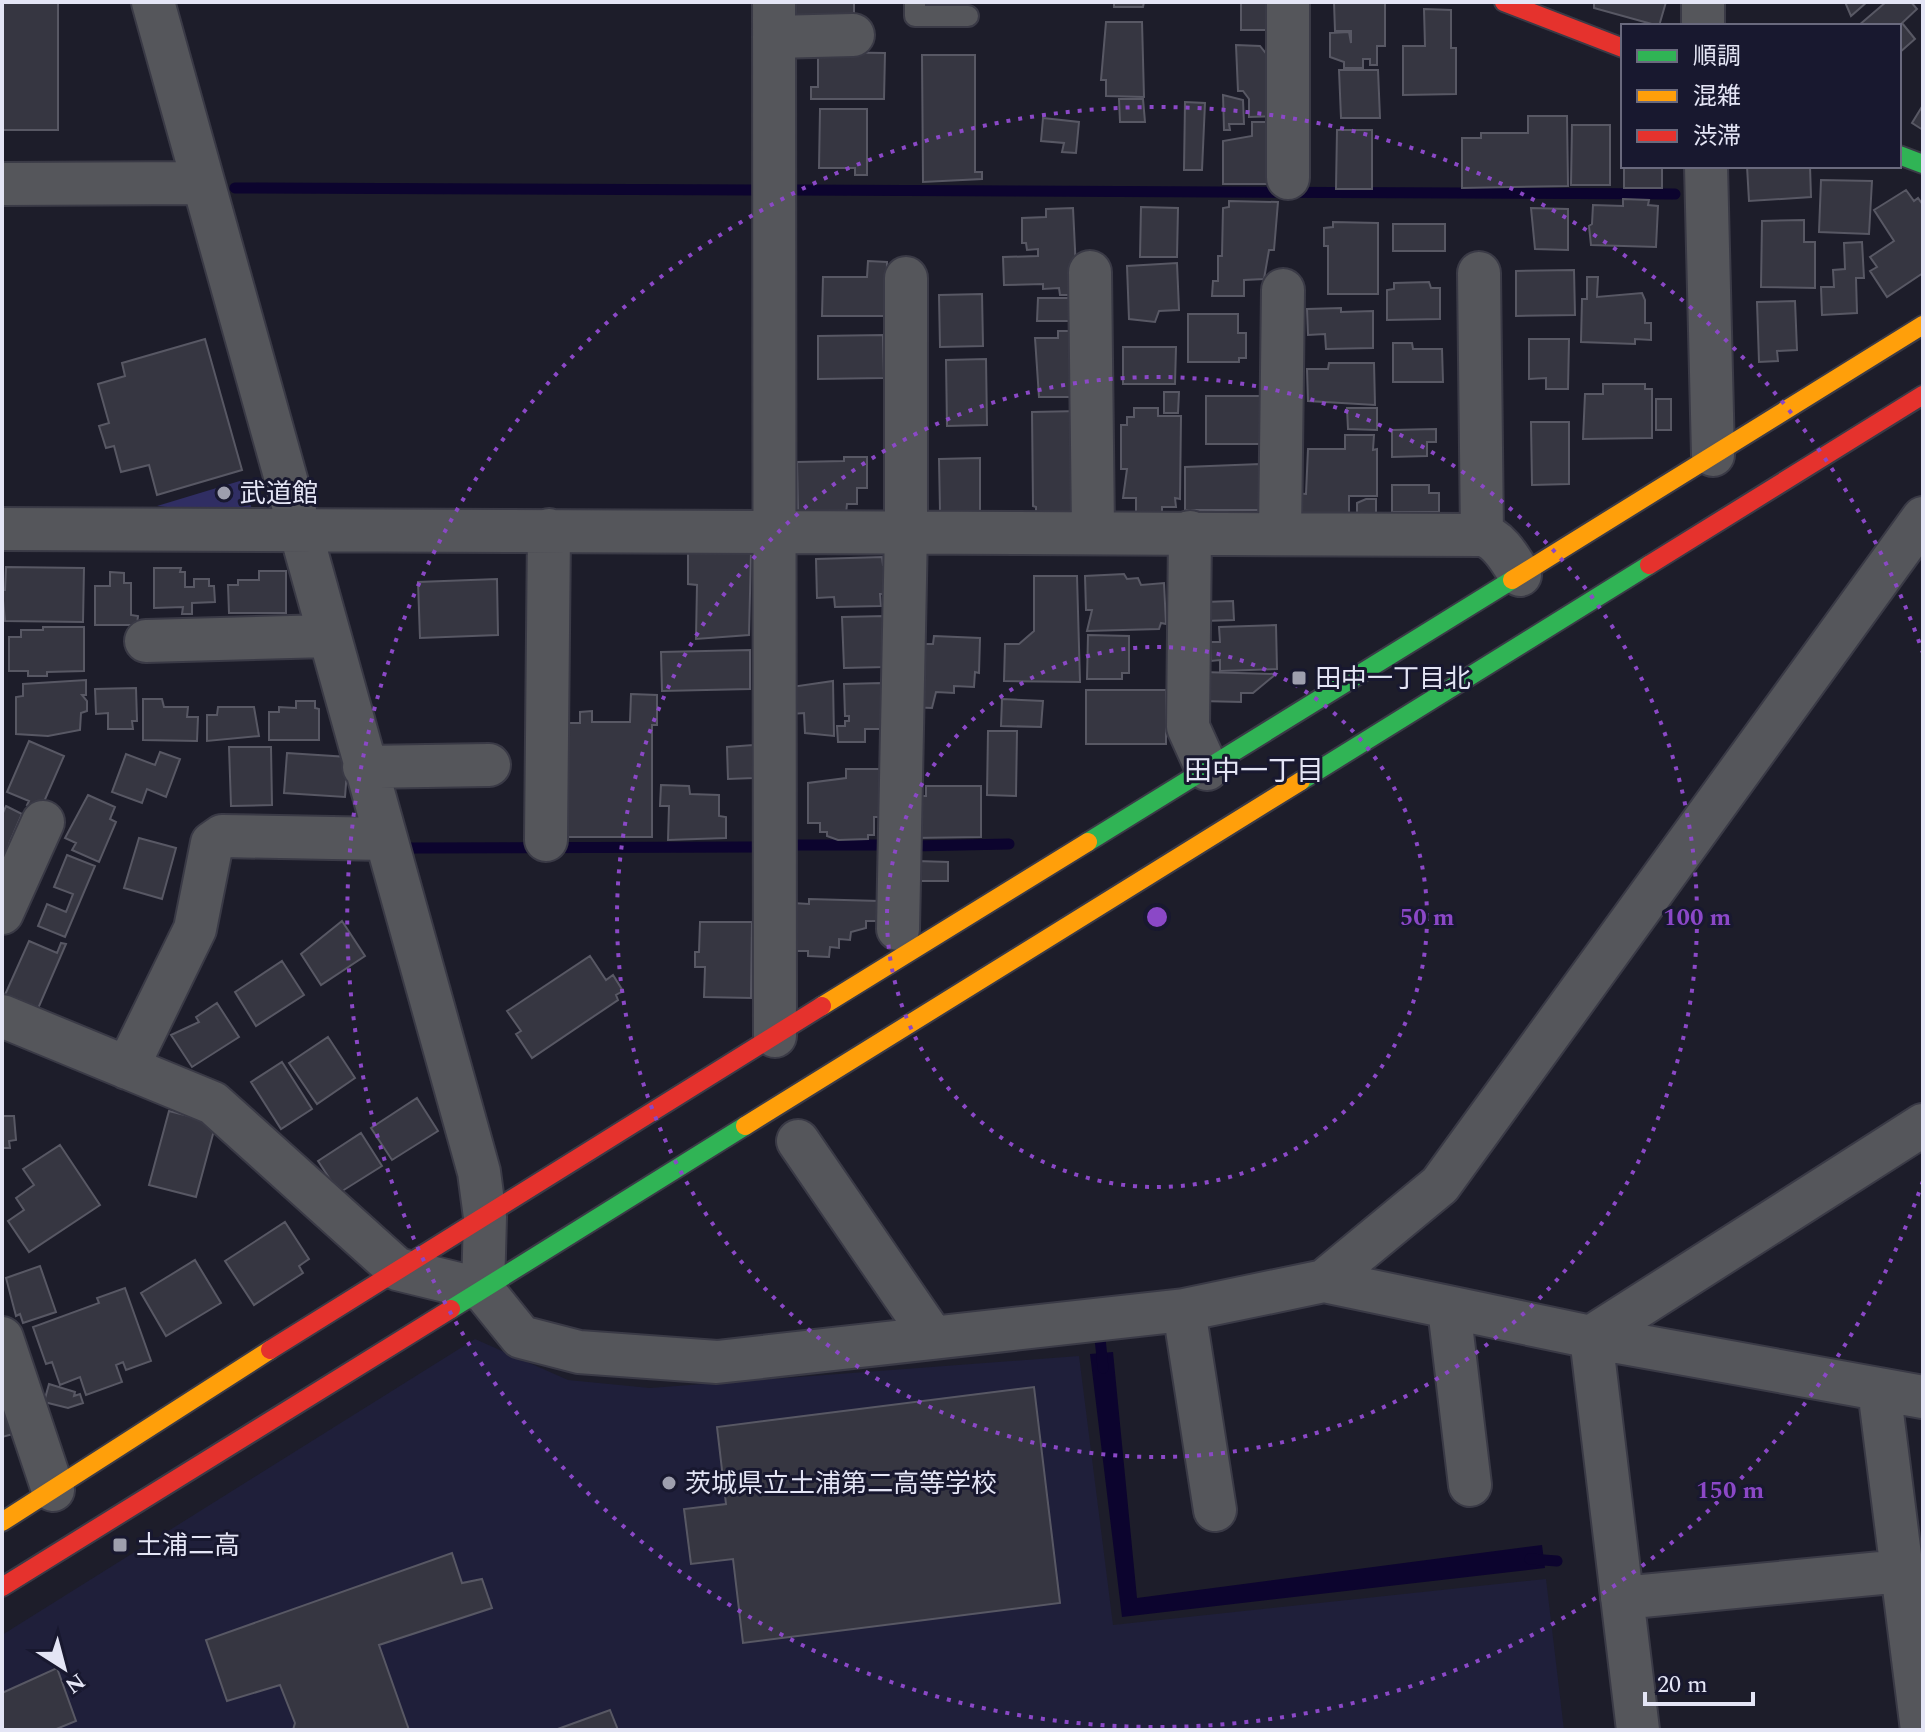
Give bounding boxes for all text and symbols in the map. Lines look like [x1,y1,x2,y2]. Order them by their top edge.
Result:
legend [1621,24,1901,168]
text: 順調 [1693,39,1741,75]
text: 混雑 [1693,79,1741,115]
text: 渋滞 [1693,119,1741,155]
place label: 武道館 [240,474,318,514]
marker: 武道館 [215,484,233,502]
place label: 田中一丁目北 [1315,659,1471,699]
marker: 田中一丁目北 [1290,669,1308,687]
district label: 田中一丁目 [1184,750,1324,793]
text: 50 m [1400,900,1455,936]
text: 100 m [1663,900,1731,936]
centre of rings [1143,903,1171,931]
place label: 茨城県立土浦第二高等学校 [685,1464,997,1504]
text: 150 m [1696,1473,1764,1509]
marker: 茨城県立土浦第二高等学校 [660,1474,678,1492]
place label: 土浦二高 [136,1526,240,1566]
marker: 土浦二高 [111,1536,129,1554]
north arrow [24,1628,104,1708]
scale bar [1645,1656,1753,1706]
text: N [58,1664,92,1702]
text: 20 m [1657,1667,1708,1703]

